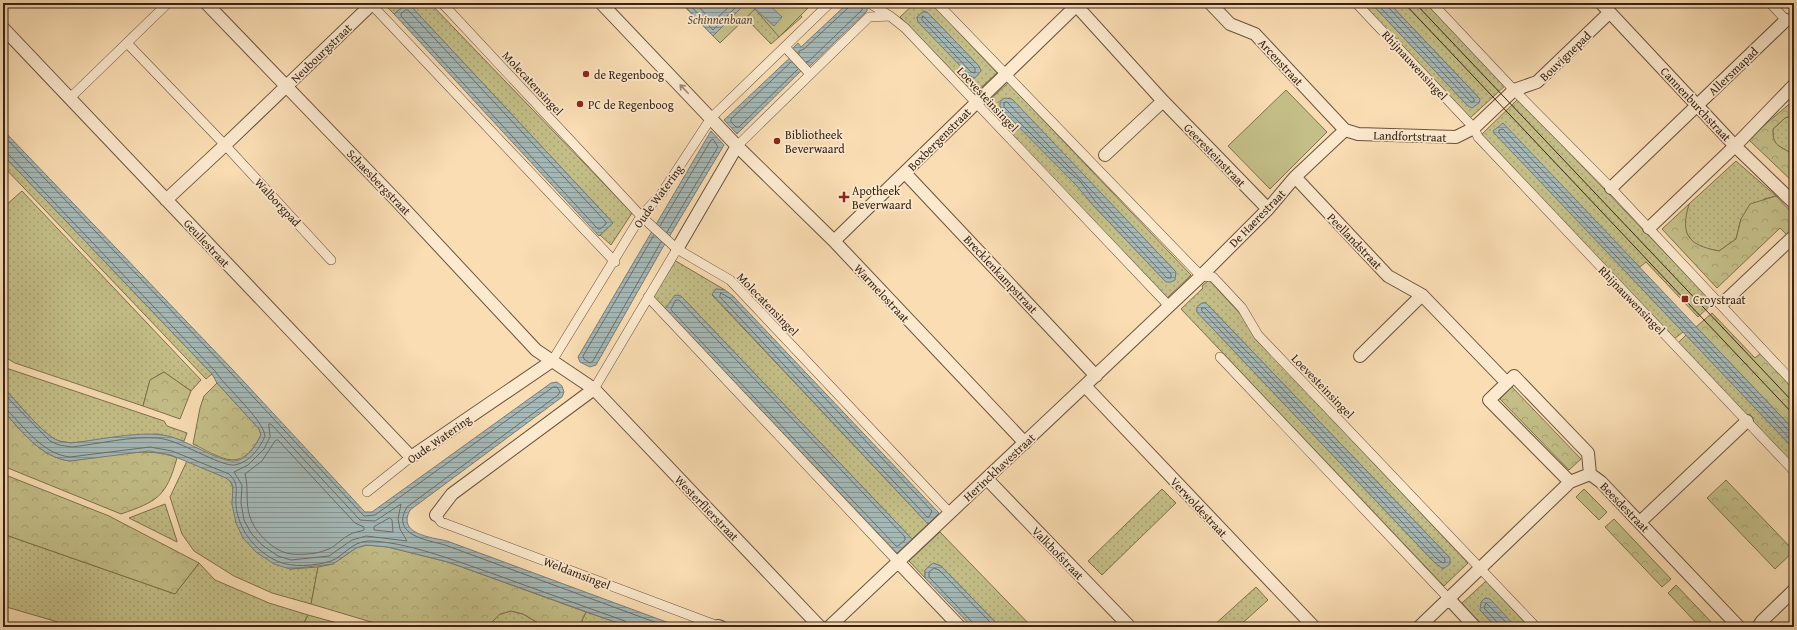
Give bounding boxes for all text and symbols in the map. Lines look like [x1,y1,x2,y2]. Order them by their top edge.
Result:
park label: Schinnenbaan [687,11,753,28]
street label: Neubourgstraat [287,19,356,87]
street label: Rhijnauwensingel [1378,26,1452,104]
street label: Bouvignepad [1535,27,1595,85]
street label: Arcenstraat [1255,35,1308,90]
street label: Allersmapad [1704,42,1762,99]
street label: Molecatensingel [499,47,568,119]
street label: Loevesteinsingel [953,63,1023,136]
street label: Cannenburchstraat [1657,63,1736,146]
place label: de Regenboog [594,66,664,83]
marker: de Regenboog [581,69,591,79]
one-way arrow [680,85,689,95]
place label: PC de Regenboog [588,96,674,113]
marker: PC de Regenboog [575,99,585,109]
street label: Boxbergenstraat [904,103,975,174]
street label: Geeresteinstraat [1180,119,1250,191]
place label: Bibliotheek Beverwaard [785,126,845,157]
street label: Landfortstraat [1373,126,1448,146]
marker: Bibliotheek Beverwaard [772,136,782,146]
street label: Schaesbergstraat [343,145,416,219]
street label: Oude Watering [629,161,687,231]
street label: Walborgpad [251,174,305,230]
place label: Apotheek Beverwaard [852,182,912,213]
street label: De Haerestraat [1225,185,1290,251]
marker: Apotheek Beverwaard [839,192,849,202]
street label: Peellandstraat [1324,209,1387,274]
street label: Geullestraat [180,215,235,272]
street label: Brecklenkampstraat [960,231,1042,318]
street label: Warmelostraat [850,260,914,327]
street label: Rhijnauwensingel [1595,262,1670,339]
street label: Molecatensingel [733,268,803,340]
place label: Croystraat [1693,291,1747,308]
marker: Croystraat [1680,294,1690,304]
street label: Loevesteinsingel [1288,350,1359,422]
street label: Oude Watering [404,411,475,467]
street label: Herinckhavestraat [959,429,1039,505]
street label: Westerflierstraat [671,471,743,545]
street label: Verwoldestraat [1167,473,1232,542]
street label: Beesdestraat [1597,478,1654,537]
street label: Valkhofstraat [1028,522,1088,584]
street label: Weldamsingel [541,552,614,594]

